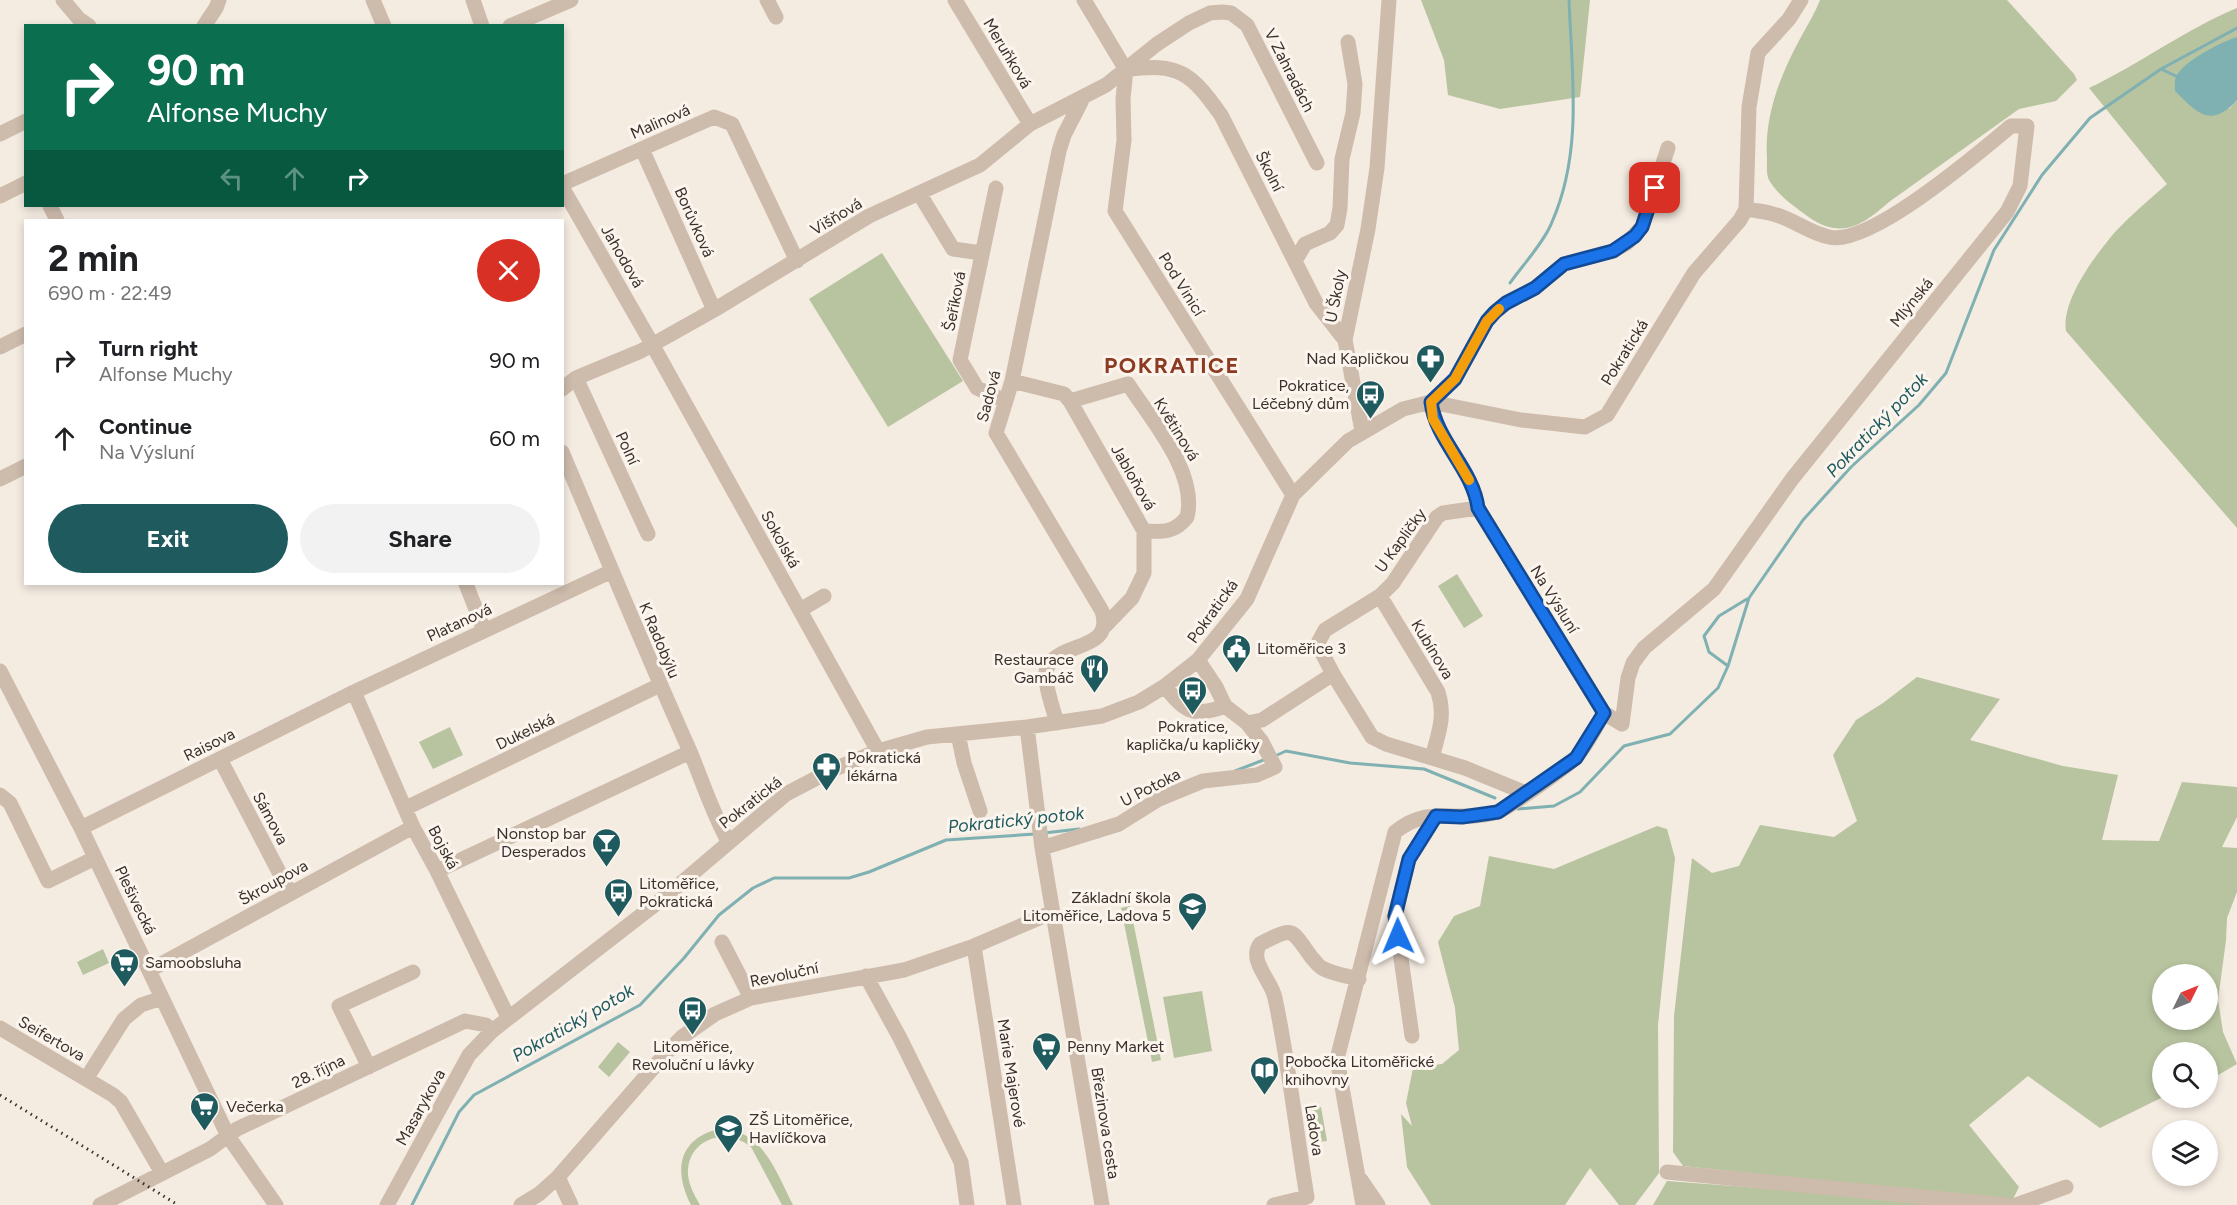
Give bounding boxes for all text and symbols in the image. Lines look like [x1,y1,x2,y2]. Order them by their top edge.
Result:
street label: Meruňková [979,15,1036,92]
street label: V Zahradách [1260,25,1319,115]
text: 90 m [147,45,245,96]
icon: right [48,48,126,126]
text: Alfonse Muchy [147,96,327,129]
street label: Malinová [627,100,693,143]
street label: Školní [1251,148,1288,196]
icon: left [215,162,248,195]
icon: ahead [278,162,311,195]
icon: right [341,162,374,195]
pin [1629,162,1680,213]
icon: arrive [1638,171,1671,204]
street label: Borůvková [671,184,718,260]
street label: Višňová [807,194,865,239]
street label: Jahodová [597,221,648,291]
text: 2 min [48,237,139,280]
button: close [477,239,540,302]
street label: Pod Vinicí [1155,249,1209,321]
street label: U Školy [1321,267,1350,324]
street label: Šeříková [939,270,970,333]
street label: Mlýnská [1886,274,1937,331]
text: 690 m · 22:49 [48,281,172,305]
street label: Pokratická [1597,316,1652,389]
text: Turn right [99,335,198,362]
pharmacy icon: Nad Kapličkou [1414,342,1446,384]
icon: right [48,344,81,377]
text: 90 m [489,347,540,374]
place label: Nad Kapličkou [1306,349,1409,368]
district label: POKRATICE [1104,352,1240,379]
text: Alfonse Muchy [99,362,233,386]
water label: Pokratický potok [1822,367,1933,482]
street label: Sadová [972,368,1004,424]
place label: Pokratice, Léčebný dům [1252,376,1349,413]
bus stop icon: Pokratice, Léčebný dům [1354,378,1386,420]
street label: Květinová [1150,394,1203,464]
text: Continue [99,413,192,440]
icon: ahead [48,422,81,455]
text: 60 m [489,425,540,452]
street label: Polní [612,429,644,469]
text: Na Výsluní [99,440,195,464]
street label: Jabloňová [1107,441,1160,514]
button: Exit [48,504,288,573]
button: Share [300,504,540,573]
street label: U Kapličky [1371,504,1430,576]
street label: Sokolská [757,507,804,571]
street label: Na Výsluní [1526,562,1584,638]
street label: Pokratická [1183,576,1242,647]
street label: Platanová [424,599,495,646]
street label: K Radobýlu [635,599,684,681]
street label: Kubínova [1407,616,1458,682]
public building icon: Litoměřice 3 [1220,632,1252,674]
place label: Litoměřice 3 [1257,639,1346,658]
place label: Restaurace Gambáč [994,650,1074,687]
restaurant icon: Restaurace Gambáč [1079,652,1111,694]
bus stop icon: Pokratice, kaplička/u kapličky [1177,674,1209,716]
street label: Dukelská [493,709,558,754]
place label: Pokratice, kaplička/u kapličky [1126,717,1260,754]
street label: Raisova [180,724,238,765]
place label: Pokratická lékárna [847,748,921,785]
pharmacy icon: Pokratická lékárna [810,750,842,792]
street label: U Potoka [1117,764,1183,811]
street label: Pokratická [715,772,785,833]
street label: Sámova [249,789,292,848]
water label: Pokratický potok [947,802,1086,838]
street label: Bojská [424,822,463,872]
place label: Nonstop bar Desperados [496,824,587,861]
bar icon: Nonstop bar Desperados [591,826,623,868]
street label: Škroupova [235,856,311,909]
street label: Plešivecká [111,863,160,938]
place label: Litoměřice, Pokratická [639,874,719,911]
bus stop icon: Litoměřice, Pokratická [602,876,634,918]
place label: Základní škola Litoměřice, Ladova 5 [1023,888,1171,925]
school or university icon: Základní škola Litoměřice, Ladova 5 [1176,890,1208,932]
position arrow [1366,904,1430,968]
supermarket icon: Samoobsluha [108,946,140,988]
place label: Samoobsluha [145,953,242,972]
street label: Revoluční [748,958,821,991]
north arrow [2152,964,2218,1030]
map controls [2152,964,2218,1186]
water label: Pokratický potok [508,979,639,1067]
bus stop icon: Litoměřice, Revoluční u lávky [677,994,709,1036]
street label: Seifertova [15,1012,88,1065]
street label: Marie Majerové [994,1017,1029,1129]
supermarket icon: Penny Market [1030,1030,1062,1072]
place label: Litoměřice, Revoluční u lávky [632,1037,755,1074]
place label: Penny Market [1067,1037,1164,1056]
button: search [2152,1042,2218,1108]
street label: 28. října [289,1051,348,1092]
place label: Pobočka Litoměřické knihovny [1285,1052,1434,1089]
library icon: Pobočka Litoměřické knihovny [1248,1054,1280,1096]
street label: Masarykova [392,1066,449,1149]
street label: Březinova cesta [1087,1066,1124,1180]
supermarket icon: Večerka [189,1090,221,1132]
place label: Večerka [226,1097,284,1116]
street label: Ladova [1301,1103,1328,1157]
place label: ZŠ Litoměřice, Havlíčkova [749,1110,853,1147]
school or university icon: ZŠ Litoměřice, Havlíčkova [712,1112,744,1154]
button: layers [2152,1120,2218,1186]

